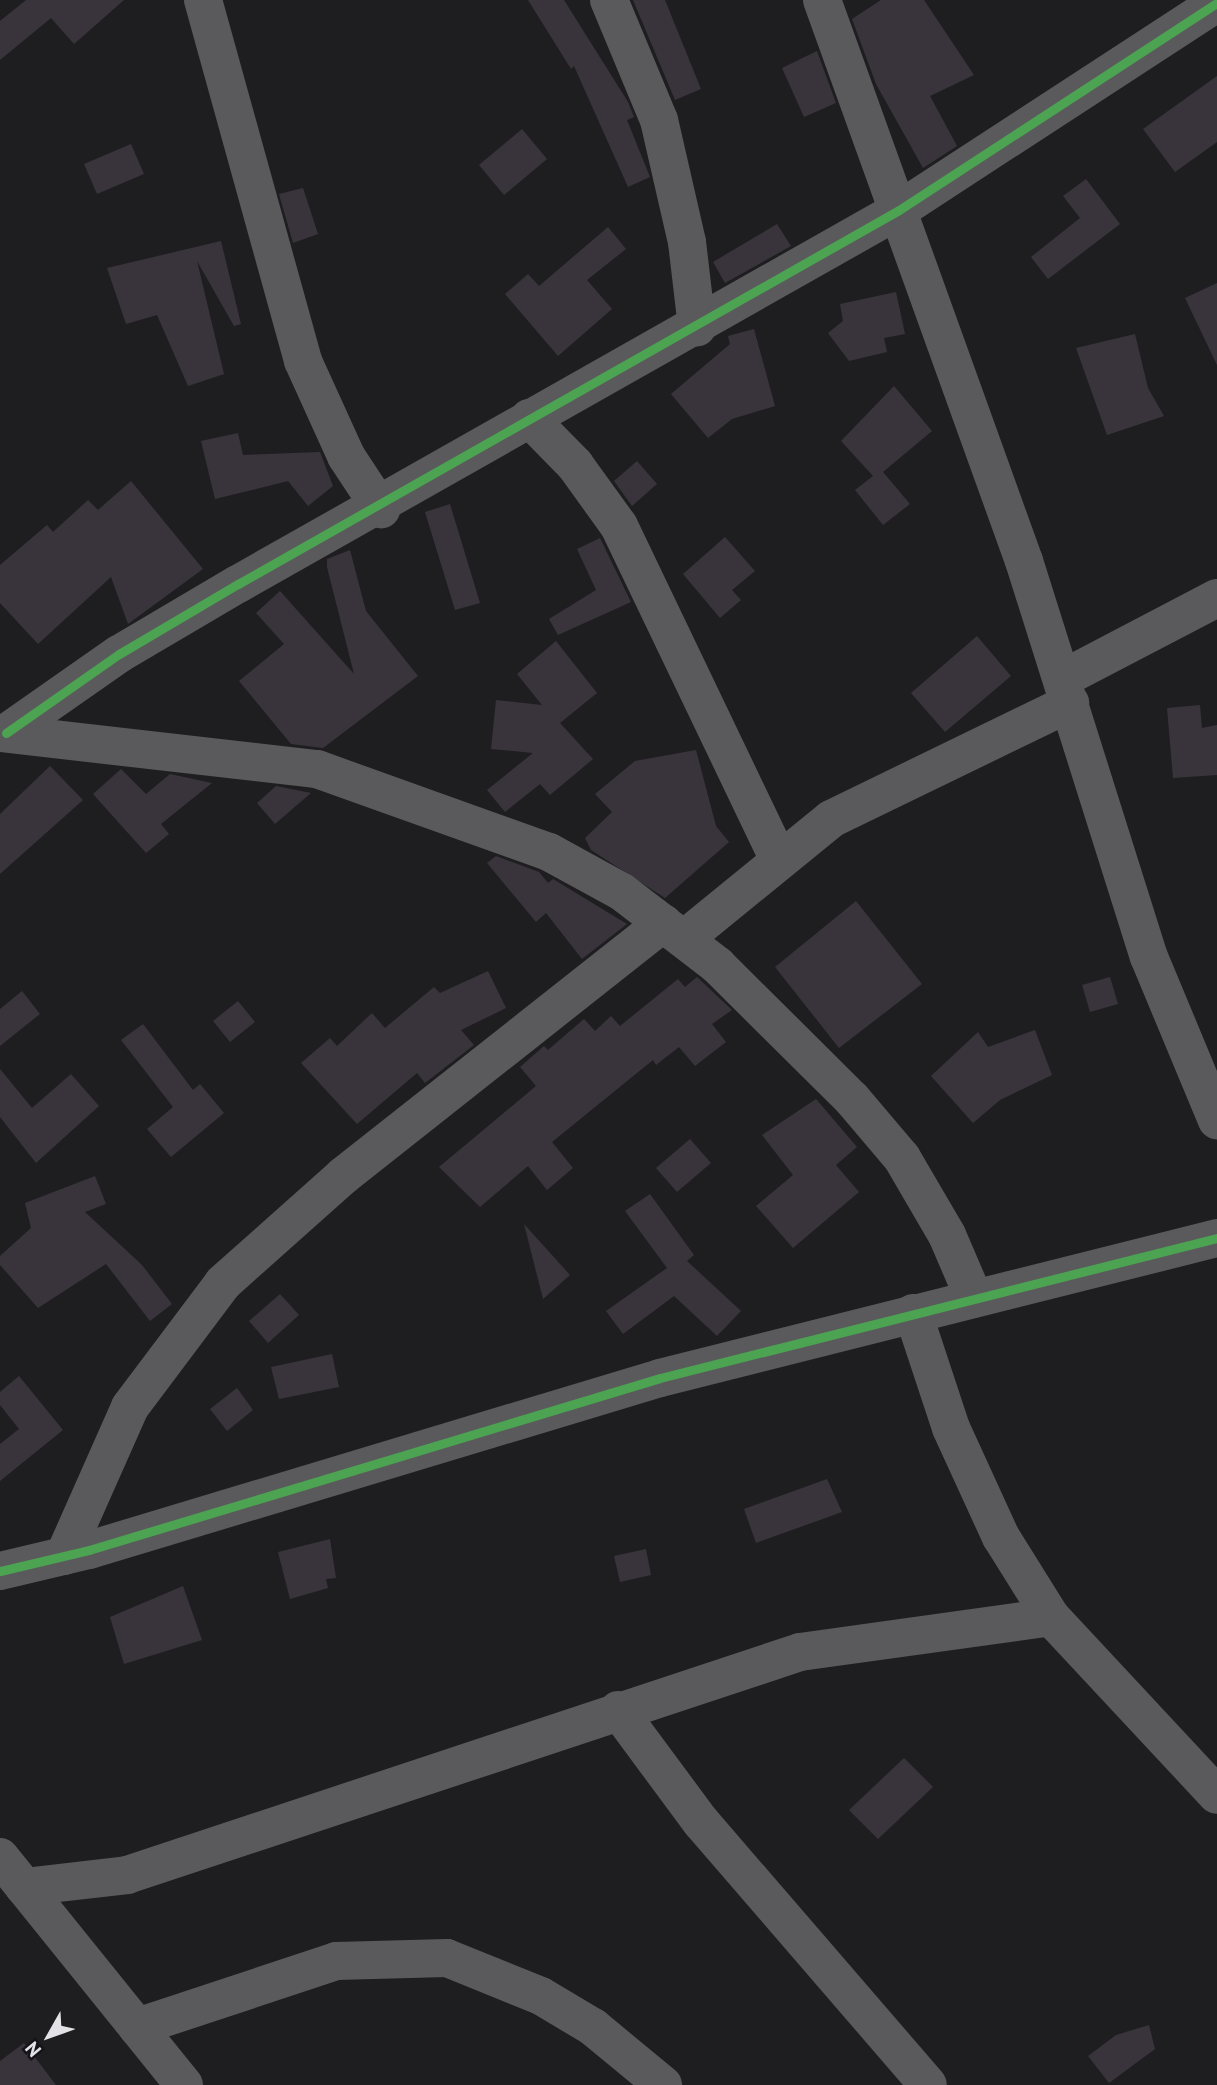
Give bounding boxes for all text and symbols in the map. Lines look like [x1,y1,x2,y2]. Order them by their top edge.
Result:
north arrow [14,2001,84,2071]
text: N [20,2037,46,2062]

